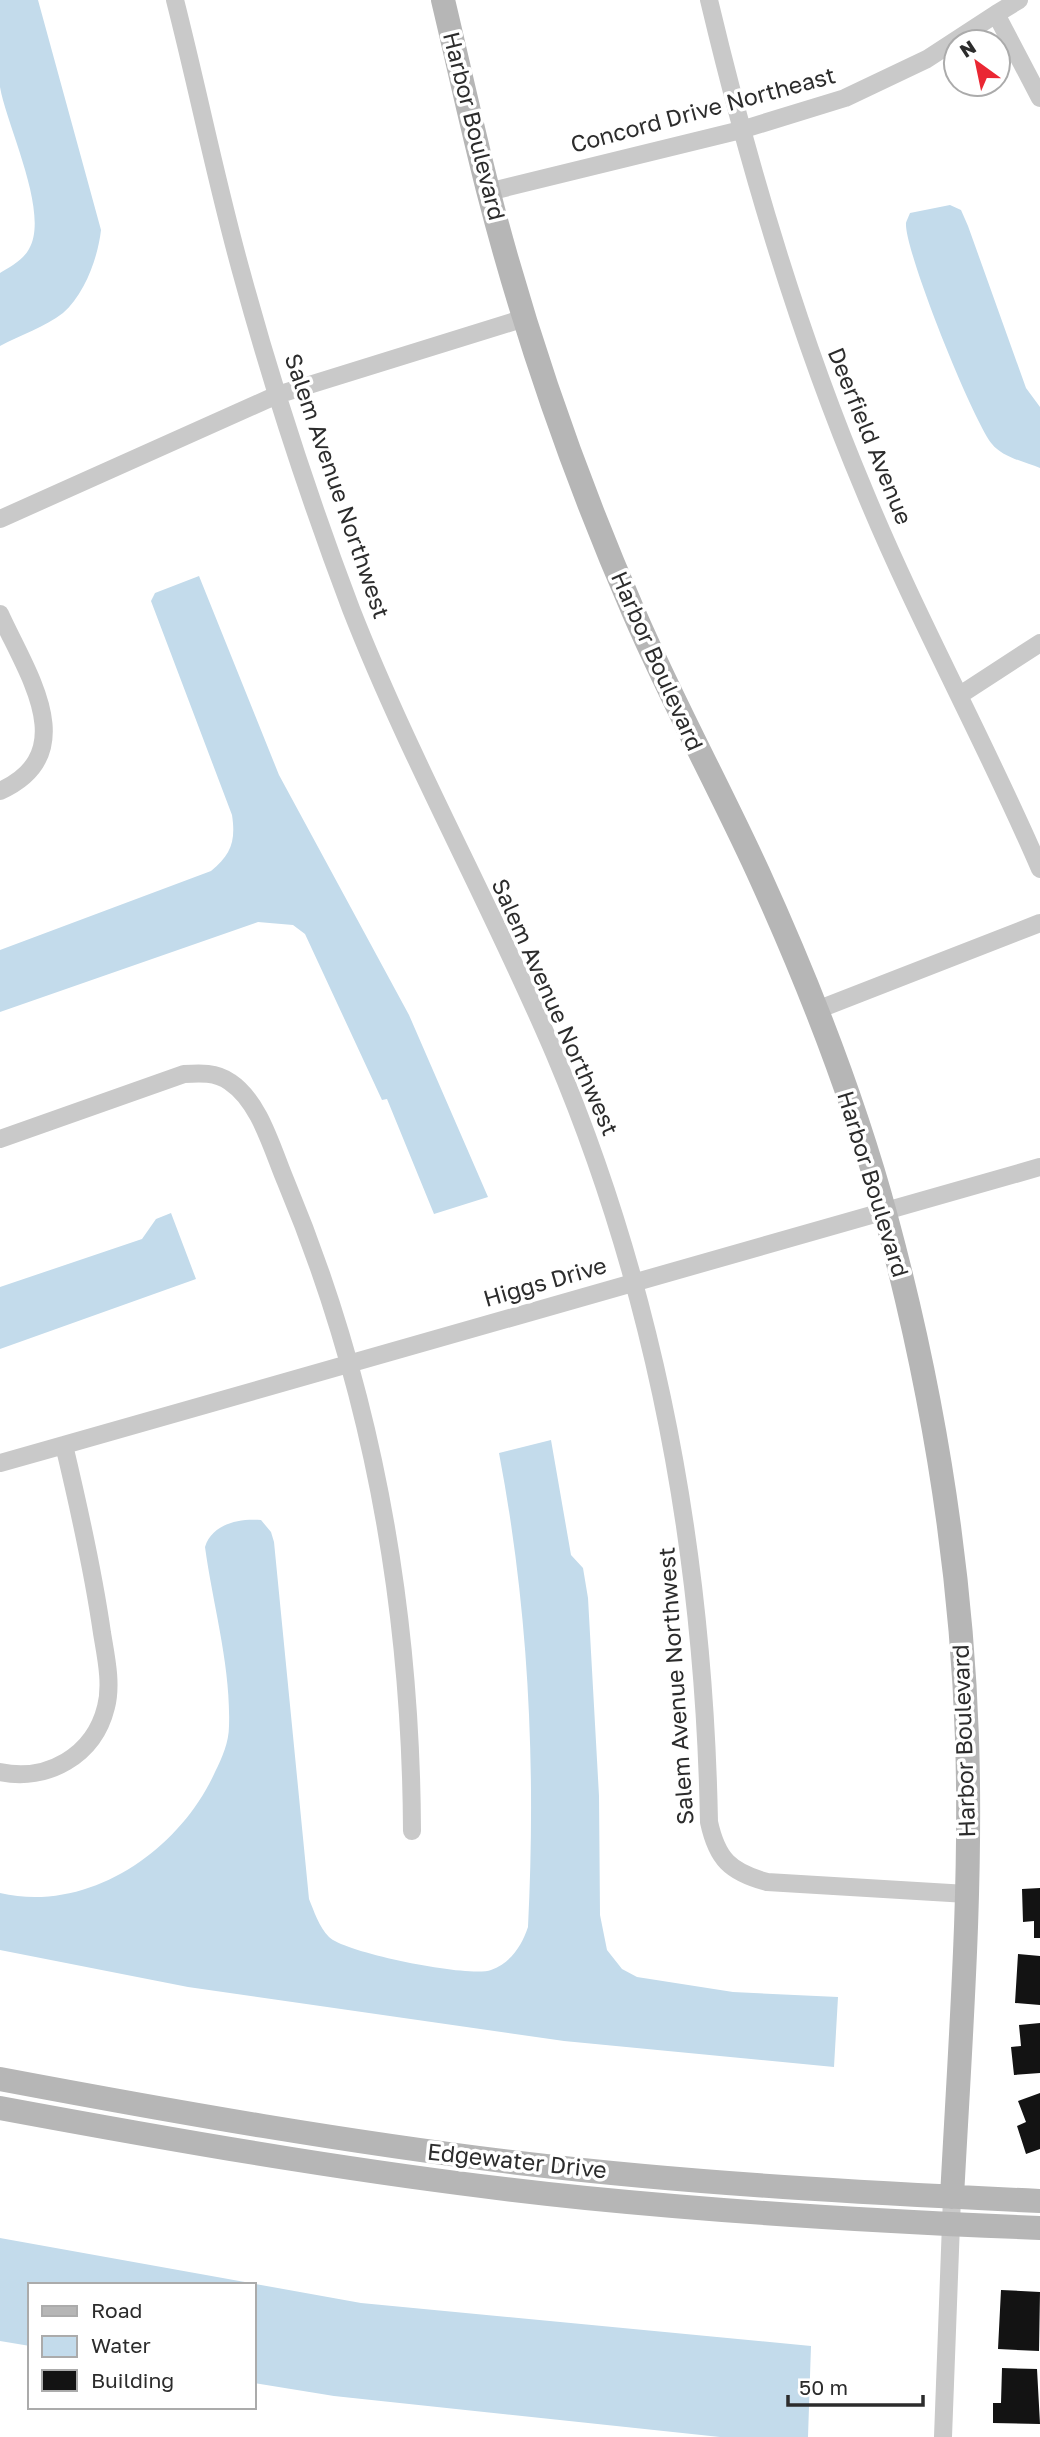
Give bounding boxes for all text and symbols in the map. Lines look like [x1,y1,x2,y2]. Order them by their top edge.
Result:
north arrow [942,28,1012,98]
street label: Harbor Boulevard [438,29,512,223]
text: N [955,35,980,62]
street label: Concord Drive Northeast [567,60,838,158]
street label: Deerfield Avenue [823,343,919,528]
street label: Salem Avenue Northwest [279,350,396,622]
street label: Harbor Boulevard [606,567,710,755]
street label: Salem Avenue Northwest [487,874,625,1139]
street label: Harbor Boulevard [832,1087,916,1280]
street label: Higgs Drive [480,1250,610,1312]
street label: Salem Avenue Northwest [651,1546,699,1826]
street label: Harbor Boulevard [946,1644,980,1838]
street label: Edgewater Drive [426,2137,608,2183]
legend [28,2283,256,2409]
text: Road [91,2297,142,2323]
text: Water [91,2332,151,2358]
scale bar [788,2364,923,2408]
text: Building [91,2367,174,2393]
text: 50 m [799,2374,848,2400]

